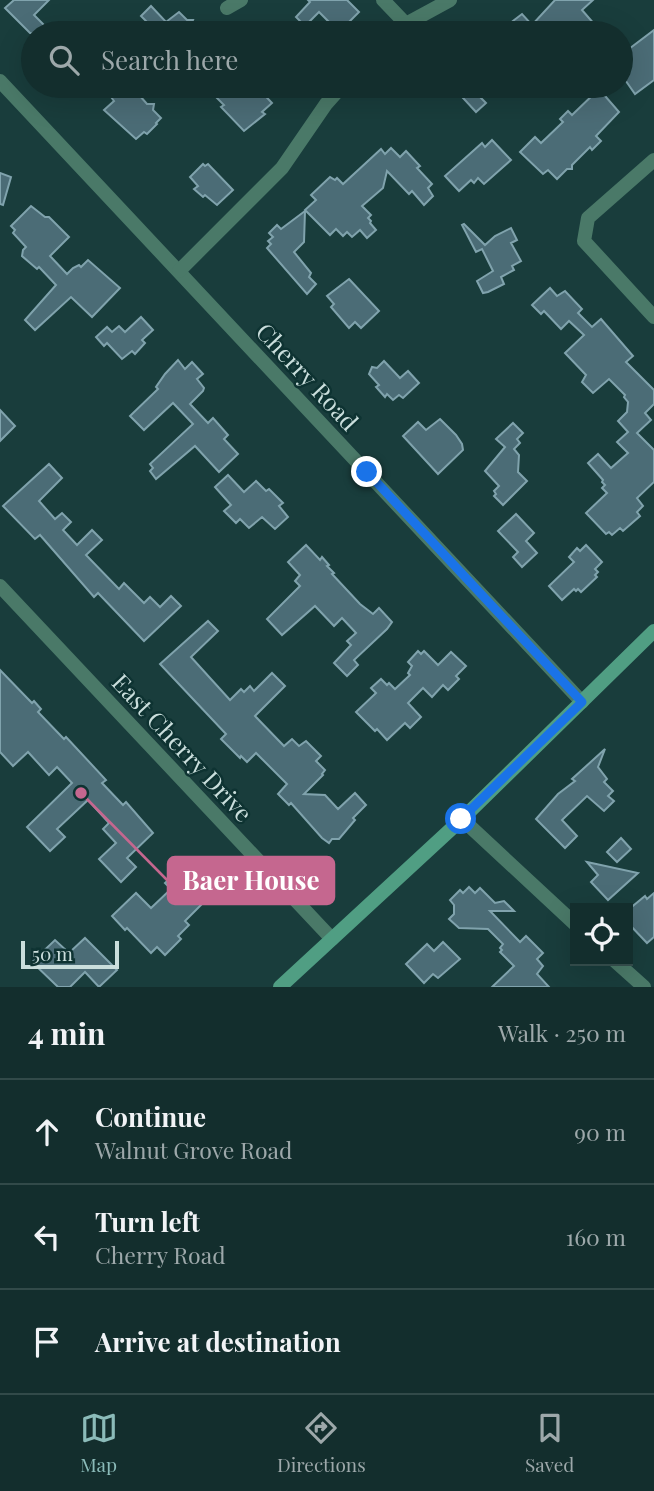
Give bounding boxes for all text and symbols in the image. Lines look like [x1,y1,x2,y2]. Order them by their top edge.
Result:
search box [21,21,633,98]
icon: search [45,41,83,79]
text: Search here [101,42,238,77]
street label: Cherry Road [250,315,366,437]
route end [351,456,382,487]
street label: East Cherry Drive [106,666,260,828]
route start [445,803,476,834]
callout: Baer House [168,857,334,904]
text: Baer House [182,862,320,897]
map controls [570,903,633,966]
button: locate [570,903,633,966]
scale bar [21,938,119,970]
text: 50 m [32,940,73,966]
text: 4 min [28,1013,106,1053]
text: Walk · 250 m [498,1017,626,1048]
text: Continue [95,1099,206,1134]
icon: ahead [28,1113,66,1151]
text: 90 m [574,1116,626,1147]
text: Walnut Grove Road [95,1134,292,1165]
text: Turn left [95,1204,200,1239]
icon: left [28,1218,66,1256]
text: 160 m [566,1221,626,1252]
text: Cherry Road [95,1239,226,1270]
icon: arrive [28,1323,66,1361]
text: Arrive at destination [95,1324,341,1359]
tab: Map [80,1409,118,1477]
tab: Directions [277,1409,366,1477]
tab: Saved [525,1409,574,1477]

